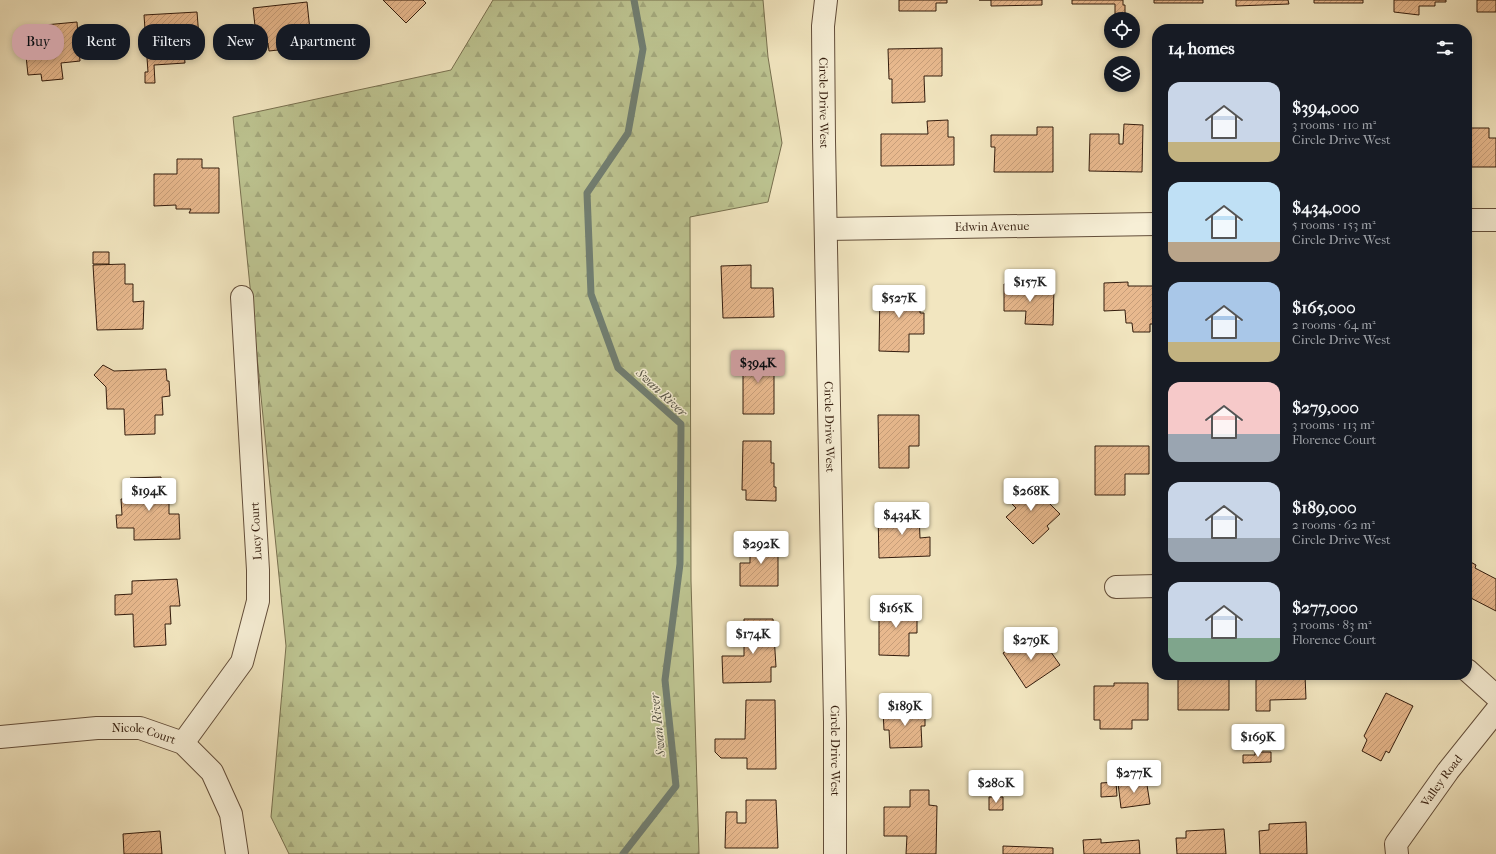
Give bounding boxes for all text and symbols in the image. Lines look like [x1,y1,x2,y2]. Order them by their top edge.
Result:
map controls [1104,12,1140,92]
button: locate [1104,12,1140,48]
chip: Buy [12,24,64,60]
chip: Rent [72,24,130,60]
chip: Filters [138,24,205,60]
chip: New [213,24,268,60]
chip: Apartment [276,24,370,60]
icon: filters [1434,37,1456,59]
text: 14 homes [1168,38,1235,58]
button: layers [1104,56,1140,92]
street label: Circle Drive West [816,57,831,149]
text: $394,000 [1292,97,1359,117]
icon: home [1200,98,1248,146]
text: 3 rooms · 110 m² [1292,117,1376,132]
text: Circle Drive West [1292,132,1391,147]
text: $434,000 [1292,197,1361,217]
icon: home [1200,198,1248,246]
text: 5 rooms · 153 m² [1292,217,1376,232]
street label: Edwin Avenue [955,219,1029,234]
text: Circle Drive West [1292,232,1391,247]
pin: $157K [1002,269,1058,303]
text: $157K [1013,274,1047,289]
pin: $527K [871,285,927,319]
text: $527K [881,290,917,305]
text: $165,000 [1292,297,1356,317]
icon: home [1200,298,1248,346]
text: 2 rooms · 64 m² [1292,317,1376,332]
text: Circle Drive West [1292,332,1391,347]
pin: $394K [730,350,786,384]
text: $394K [740,355,776,370]
water label: Swan River [633,364,691,420]
street label: Circle Drive West [822,381,837,473]
text: $279,000 [1292,397,1359,417]
icon: home [1200,398,1248,446]
text: 3 rooms · 113 m² [1292,417,1374,432]
text: Florence Court [1292,432,1376,447]
pin: $194K [121,478,177,512]
pin: $268K [1003,478,1059,512]
text: $194K [131,483,167,498]
text: $268K [1013,483,1049,498]
text: $189,000 [1292,497,1357,517]
icon: home [1200,498,1248,546]
street label: Lucy Court [247,501,265,561]
pin: $434K [874,502,930,536]
text: $434K [883,507,921,522]
text: 2 rooms · 62 m² [1292,517,1375,532]
pin: $292K [733,531,789,565]
text: Circle Drive West [1292,532,1391,547]
text: $292K [743,536,779,551]
pin: $165K [868,595,924,629]
text: $277,000 [1292,597,1358,617]
icon: home [1200,598,1248,646]
text: $165K [879,600,913,615]
text: 3 rooms · 83 m² [1292,617,1372,632]
pin: $174K [725,621,781,655]
text: $174K [736,626,770,641]
pin: $279K [1003,627,1059,661]
text: $279K [1013,632,1049,647]
text: Florence Court [1292,632,1376,647]
water label: Swan River [647,691,668,758]
pin: $189K [877,693,933,727]
text: $189K [888,698,922,713]
street label: Circle Drive West [828,705,842,797]
street label: Nicole Court [112,721,178,747]
pin: $169K [1230,724,1286,758]
text: $169K [1240,729,1276,744]
street label: Valley Road [1417,752,1465,810]
pin: $277K [1106,760,1162,794]
text: $277K [1116,765,1152,780]
pin: $280K [968,770,1024,804]
text: $280K [978,775,1015,790]

